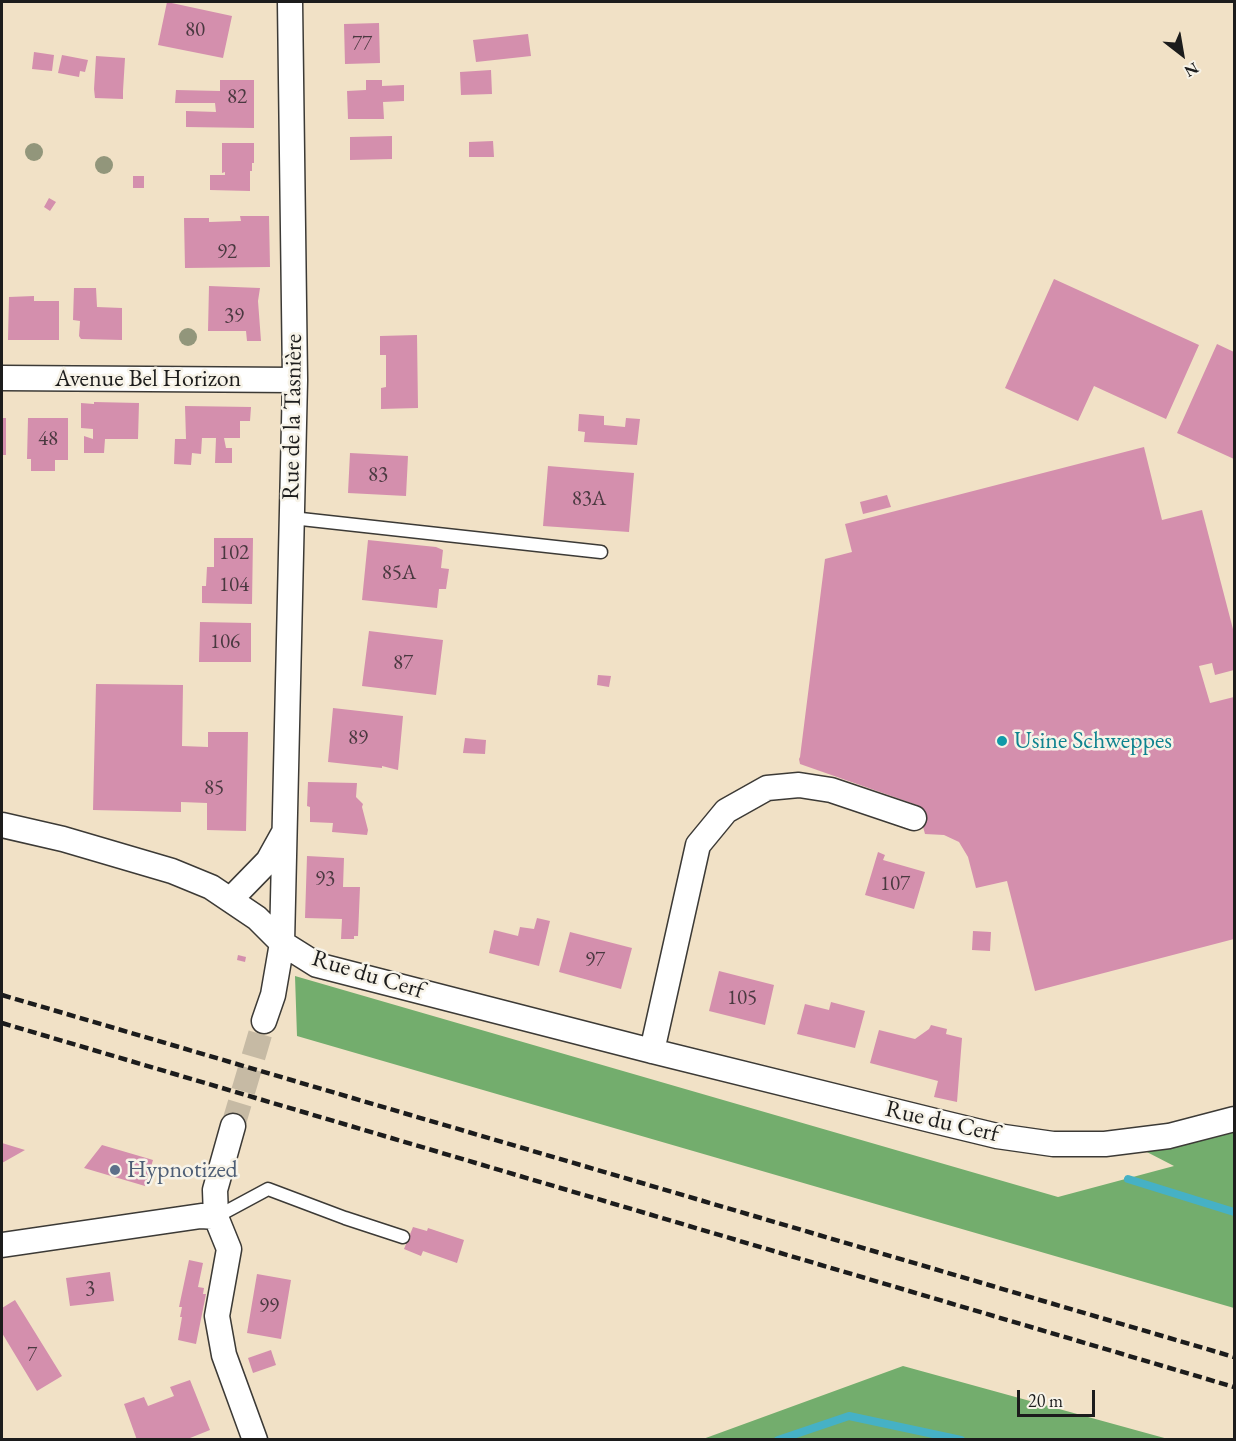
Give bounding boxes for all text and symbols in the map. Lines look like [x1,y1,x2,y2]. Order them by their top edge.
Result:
house number: 80 [185,17,205,43]
north arrow [1152,24,1212,84]
house number: 77 [352,31,372,57]
text: N [1181,58,1202,82]
house number: 82 [227,84,247,110]
house number: 92 [217,239,237,265]
house number: 39 [224,303,244,329]
street label: Rue de la Tasnière [277,333,309,501]
street label: Avenue Bel Horizon [55,365,241,393]
house number: 48 [38,426,58,452]
house number: 83 [368,462,388,488]
house number: 83A [572,486,606,512]
house number: 102 [219,540,249,566]
house number: 85A [382,560,416,586]
house number: 104 [219,572,249,598]
house number: 106 [210,629,240,655]
house number: 87 [393,650,413,676]
house number: 89 [348,725,368,751]
place label: Usine Schweppes [1014,727,1172,755]
marker: Usine Schweppes [995,734,1009,748]
house number: 85 [204,775,224,801]
house number: 93 [315,866,335,892]
house number: 107 [880,871,910,897]
street label: Rue du Cerf [309,944,427,1006]
house number: 97 [585,947,605,973]
house number: 105 [727,985,757,1011]
street label: Rue du Cerf [882,1095,1002,1149]
place label: Hypnotized [127,1156,238,1184]
marker: Hypnotized [108,1163,122,1177]
house number: 3 [85,1276,95,1302]
house number: 99 [259,1293,279,1319]
house number: 7 [27,1342,37,1368]
scale bar [1020,1378,1098,1416]
text: 20 m [1028,1389,1063,1412]

